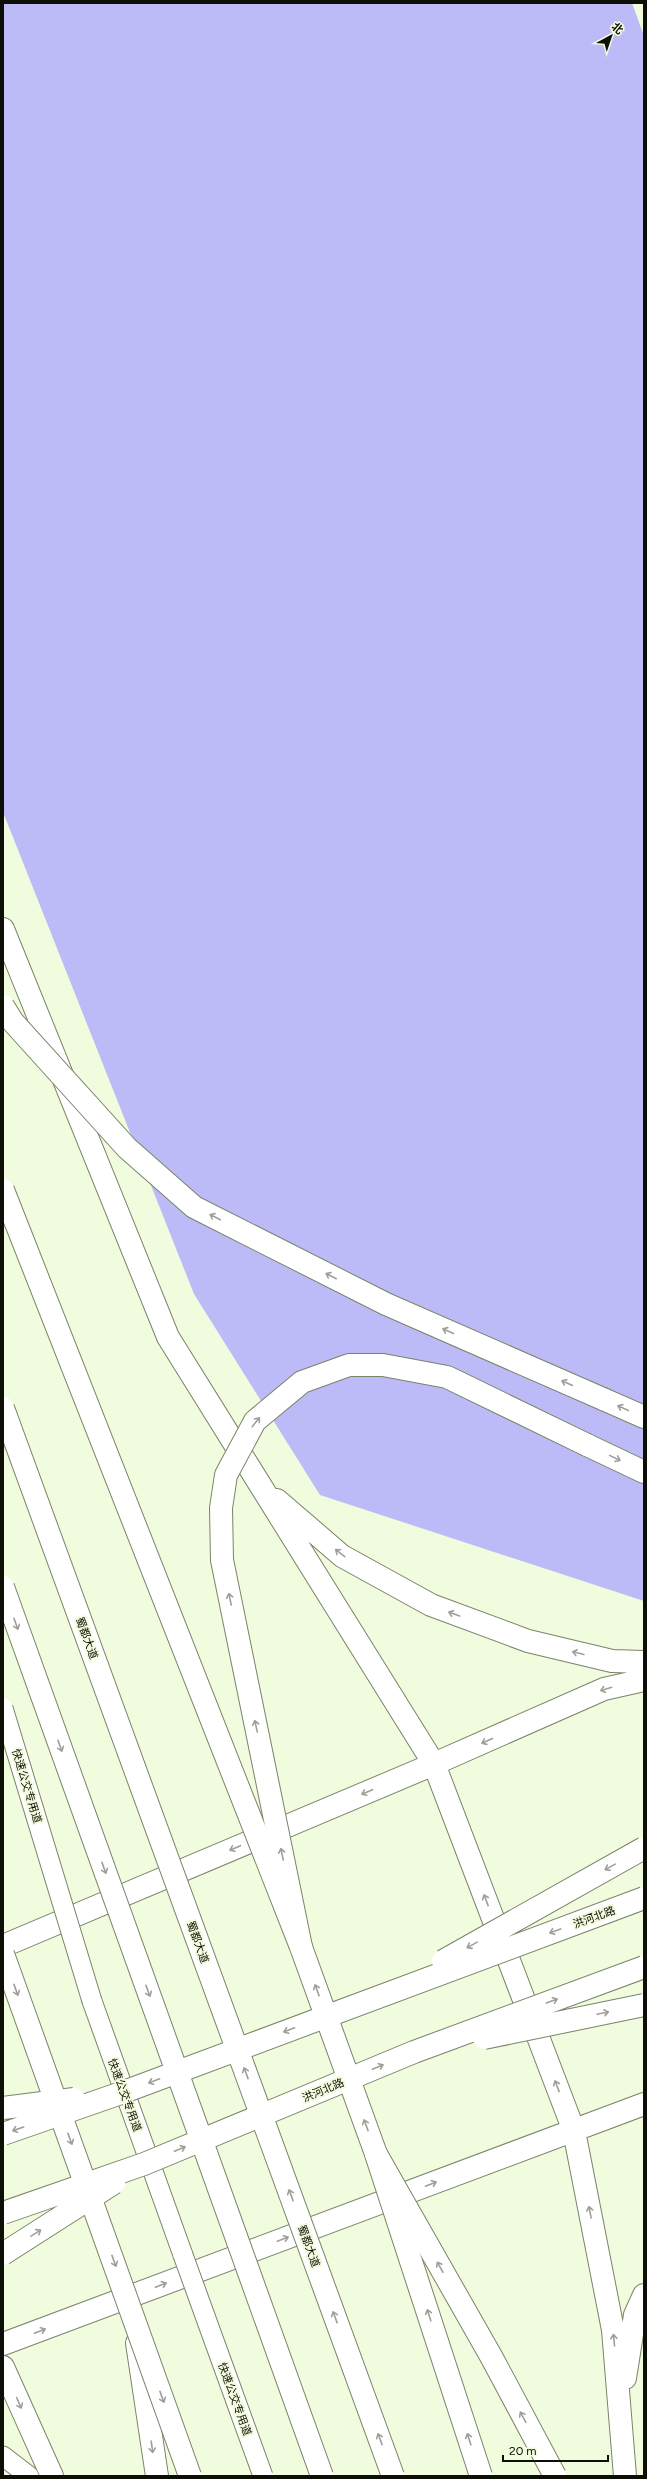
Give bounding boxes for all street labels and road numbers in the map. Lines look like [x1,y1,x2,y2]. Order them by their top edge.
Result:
street label: 蜀都大道 [73,1615,100,1661]
street label: 快速公交专用道 [9,1747,44,1825]
street label: 洪河北路 [571,1904,617,1931]
street label: 蜀都大道 [184,1919,211,1965]
street label: 快速公交专用道 [105,2057,144,2134]
street label: 洪河北路 [300,2076,346,2105]
street label: 蜀都大道 [295,2223,322,2269]
street label: 快速公交专用道 [215,2361,254,2438]

